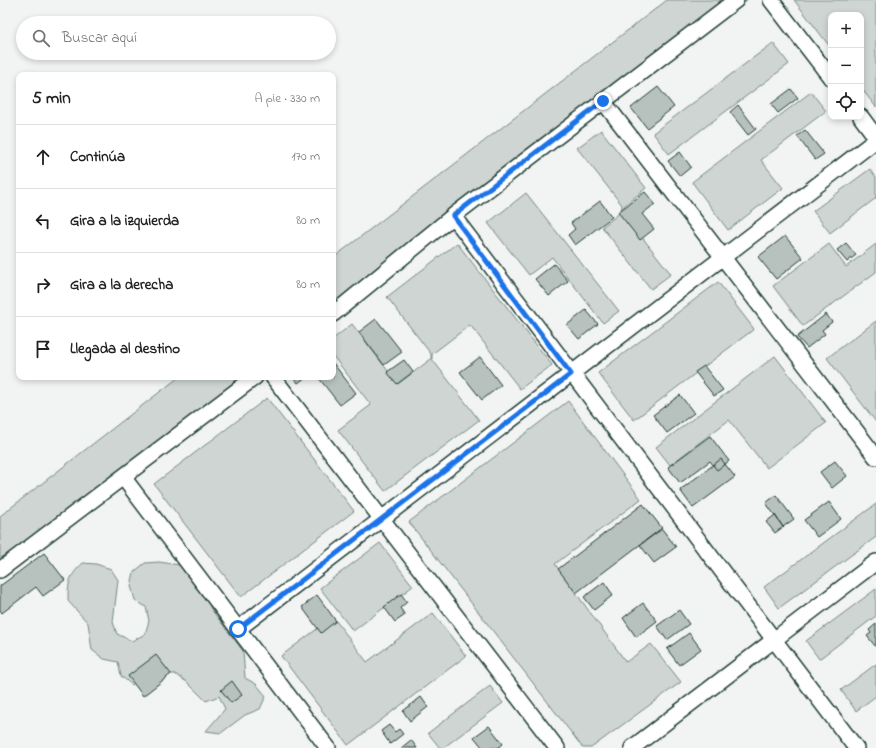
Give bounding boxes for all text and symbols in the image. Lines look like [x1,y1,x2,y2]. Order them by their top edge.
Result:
map controls [828,12,864,120]
button: + [828,12,864,48]
search box [16,16,336,60]
icon: search [30,27,52,49]
text: Buscar aquí [62,27,137,49]
button: − [828,48,864,84]
button: locate [828,84,864,120]
text: 5 min [32,86,71,111]
text: A pie · 330 m [255,89,320,108]
route end [594,92,612,110]
icon: ahead [32,146,54,168]
text: Continúa [70,146,125,168]
text: 170 m [292,147,320,166]
icon: left [32,210,54,232]
text: Gira a la izquierda [70,210,179,232]
text: 80 m [296,211,320,230]
icon: right [32,274,54,296]
text: Gira a la derecha [70,274,173,296]
text: 80 m [296,275,320,294]
icon: arrive [32,338,54,360]
text: Llegada al destino [70,338,180,360]
route start [229,620,247,638]

